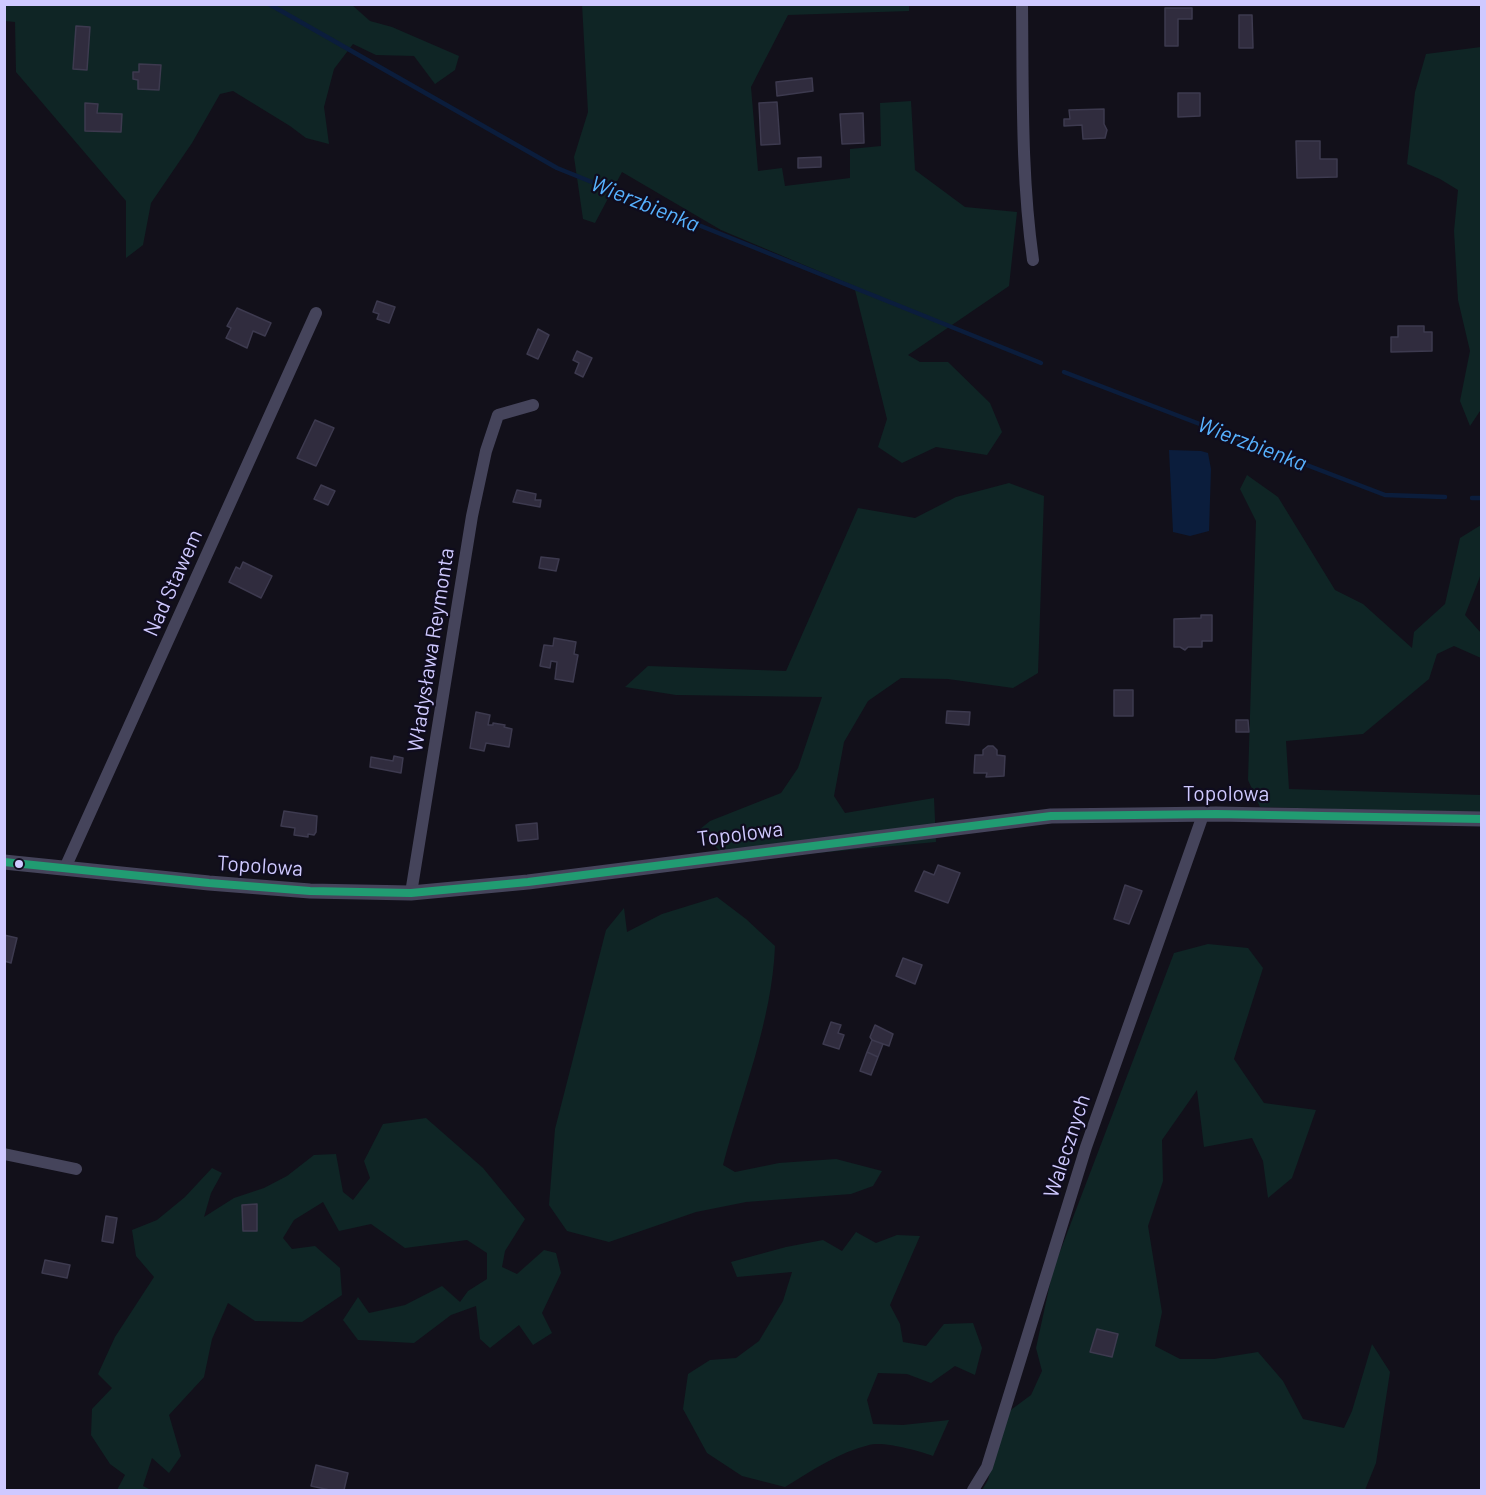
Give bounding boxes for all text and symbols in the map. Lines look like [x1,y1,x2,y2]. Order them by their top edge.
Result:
water label: Wierzbienka [587,170,703,238]
water label: Wierzbienka [1194,411,1310,477]
street label: Nad Stawem [138,526,208,640]
street label: Władysława Reymonta [402,546,460,754]
street label: Topolowa [1183,781,1269,807]
street label: Topolowa [696,816,784,852]
street label: Topolowa [216,850,304,882]
unlabelled marker [13,858,25,870]
street label: Walecznych [1038,1091,1096,1201]

